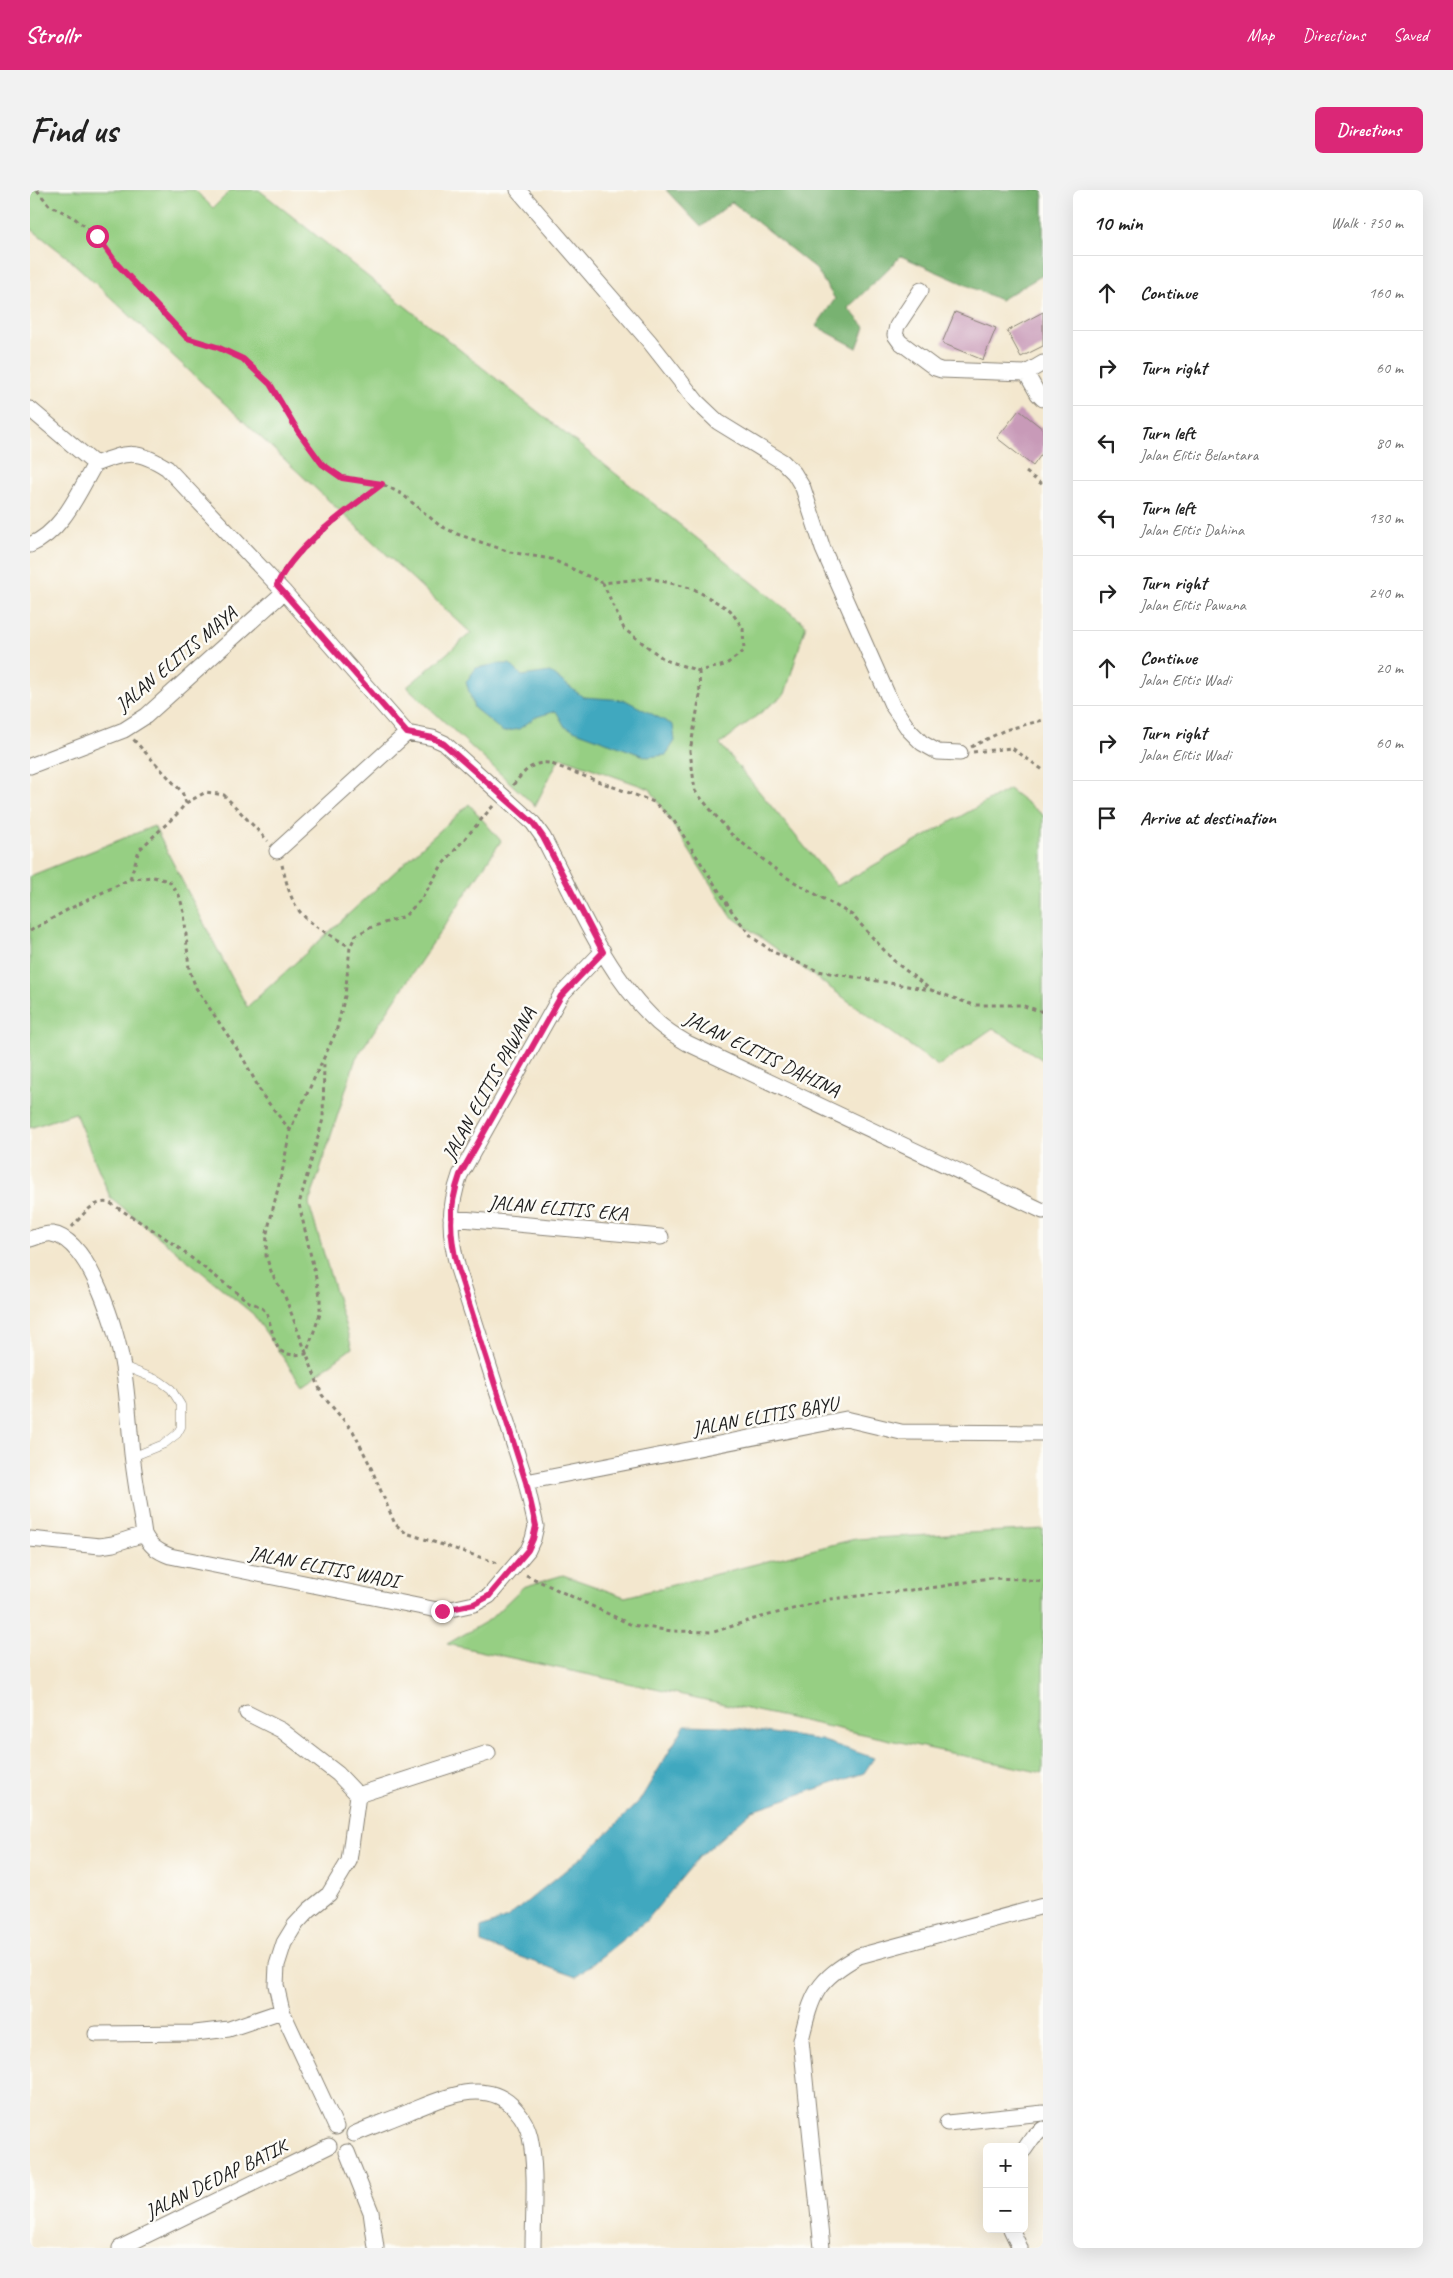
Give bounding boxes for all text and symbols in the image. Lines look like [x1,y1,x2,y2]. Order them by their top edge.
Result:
text: Strollr [25,20,80,50]
text: Map [1247,24,1274,46]
text: Directions [1302,24,1365,46]
text: Saved [1393,24,1428,46]
button: Directions [1315,107,1423,153]
text: Find us [30,108,117,153]
text: 10 min [1093,210,1143,236]
text: Walk · 750 m [1331,213,1403,233]
route start [86,225,109,248]
icon: ahead [1093,279,1121,307]
text: Continue [1140,281,1197,305]
text: 160 m [1369,283,1403,303]
icon: right [1093,354,1121,382]
text: Turn right [1140,356,1207,380]
text: 60 m [1376,358,1403,378]
text: Turn left [1140,421,1195,445]
icon: left [1093,429,1121,457]
text: 80 m [1376,433,1403,453]
text: Jalan Elitis Belantara [1140,445,1258,465]
text: Turn left [1140,496,1195,520]
icon: left [1093,504,1121,532]
text: 130 m [1369,508,1403,528]
text: Jalan Elitis Dahina [1140,520,1244,540]
text: Turn right [1140,571,1207,595]
icon: right [1093,579,1121,607]
text: 240 m [1369,583,1403,603]
text: Jalan Elitis Pawana [1140,595,1246,615]
street label: JALAN ELITIS MAYA [110,600,242,718]
text: Continue [1140,646,1197,670]
icon: ahead [1093,654,1121,682]
text: 20 m [1376,658,1403,678]
text: Jalan Elitis Wadi [1140,670,1231,690]
text: Turn right [1140,721,1207,745]
icon: right [1093,729,1121,757]
text: 60 m [1376,733,1403,753]
text: Jalan Elitis Wadi [1140,745,1231,765]
icon: arrive [1093,804,1121,832]
text: Arrive at destination [1140,806,1276,830]
street label: JALAN ELITIS PAWANA [436,1002,542,1166]
street label: JALAN ELITIS DAHINA [679,1005,845,1103]
street label: JALAN ELITIS EKA [487,1189,629,1227]
street label: JALAN ELITIS BAYU [690,1390,843,1441]
street label: JALAN ELITIS WADI [246,1540,406,1595]
route end [431,1600,454,1623]
street label: JALAN DEDAP BATIK [140,2133,294,2225]
map controls [983,2143,1028,2233]
button: + [983,2143,1028,2188]
button: − [983,2188,1028,2233]

